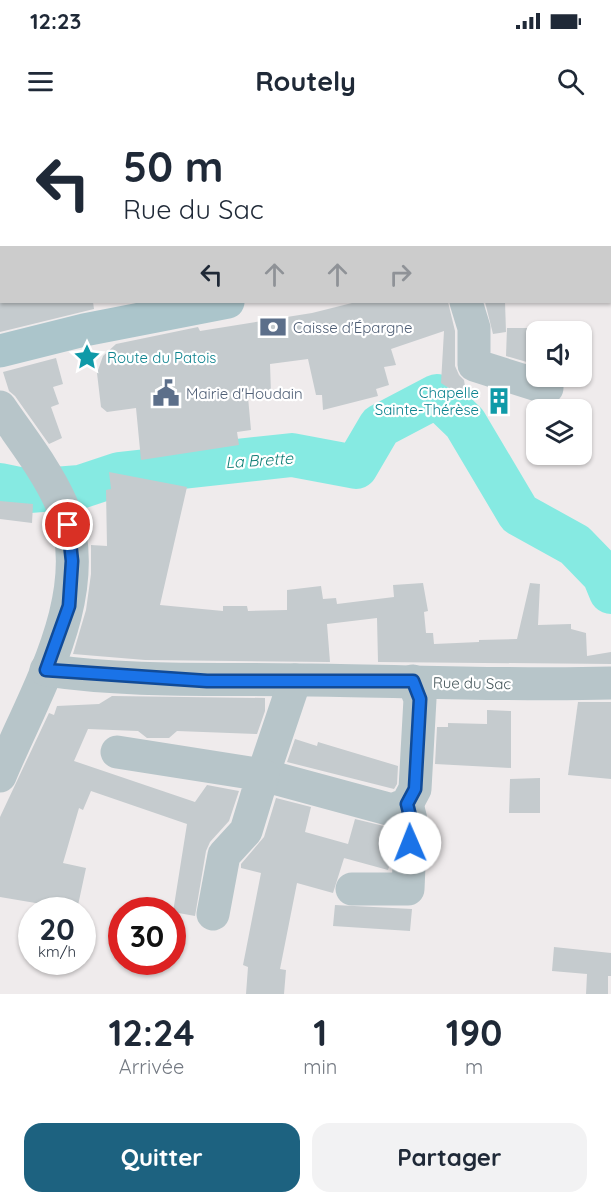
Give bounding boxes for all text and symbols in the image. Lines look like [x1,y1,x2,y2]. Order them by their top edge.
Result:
text: 12:23 [30,7,81,35]
text: Routely [255,64,356,98]
icon: menu [24,65,57,98]
icon: search [554,65,587,98]
text: 50 m [123,140,223,193]
icon: left [24,144,102,222]
text: Rue du Sac [123,192,264,226]
icon: left [195,258,228,291]
icon: ahead [258,258,291,291]
icon: ahead [321,258,354,291]
icon: right [384,258,417,291]
bank icon: Caisse d'Épargne [258,312,288,342]
place label: Caisse d'Épargne [293,318,412,337]
map controls [526,321,592,465]
button: sound [526,321,592,387]
place icon: Route du Patois [72,342,102,372]
place label: Route du Patois [107,348,216,367]
public building icon: Mairie d'Houdain [151,378,181,408]
place label: Chapelle Sainte-Thérèse [375,383,479,419]
place label: Mairie d'Houdain [186,384,303,403]
building icon: Chapelle Sainte-Thérèse [484,386,514,416]
button: layers [526,399,592,465]
water label: La Brette [225,448,294,472]
pin [42,499,93,550]
icon: arrive [51,508,84,541]
street label: Rue du Sac [433,673,512,693]
position arrow [378,811,442,875]
speed limit sign: 30 [108,897,186,975]
text: 20 [39,910,75,948]
text: km/h [38,942,76,961]
text: 12:24 [109,1010,195,1055]
text: 1 [313,1010,327,1055]
text: 190 [446,1010,502,1055]
text: Arrivée [119,1054,184,1079]
text: min [303,1054,337,1079]
text: m [465,1054,483,1079]
button: Quitter [24,1123,300,1192]
button: Partager [312,1123,587,1192]

